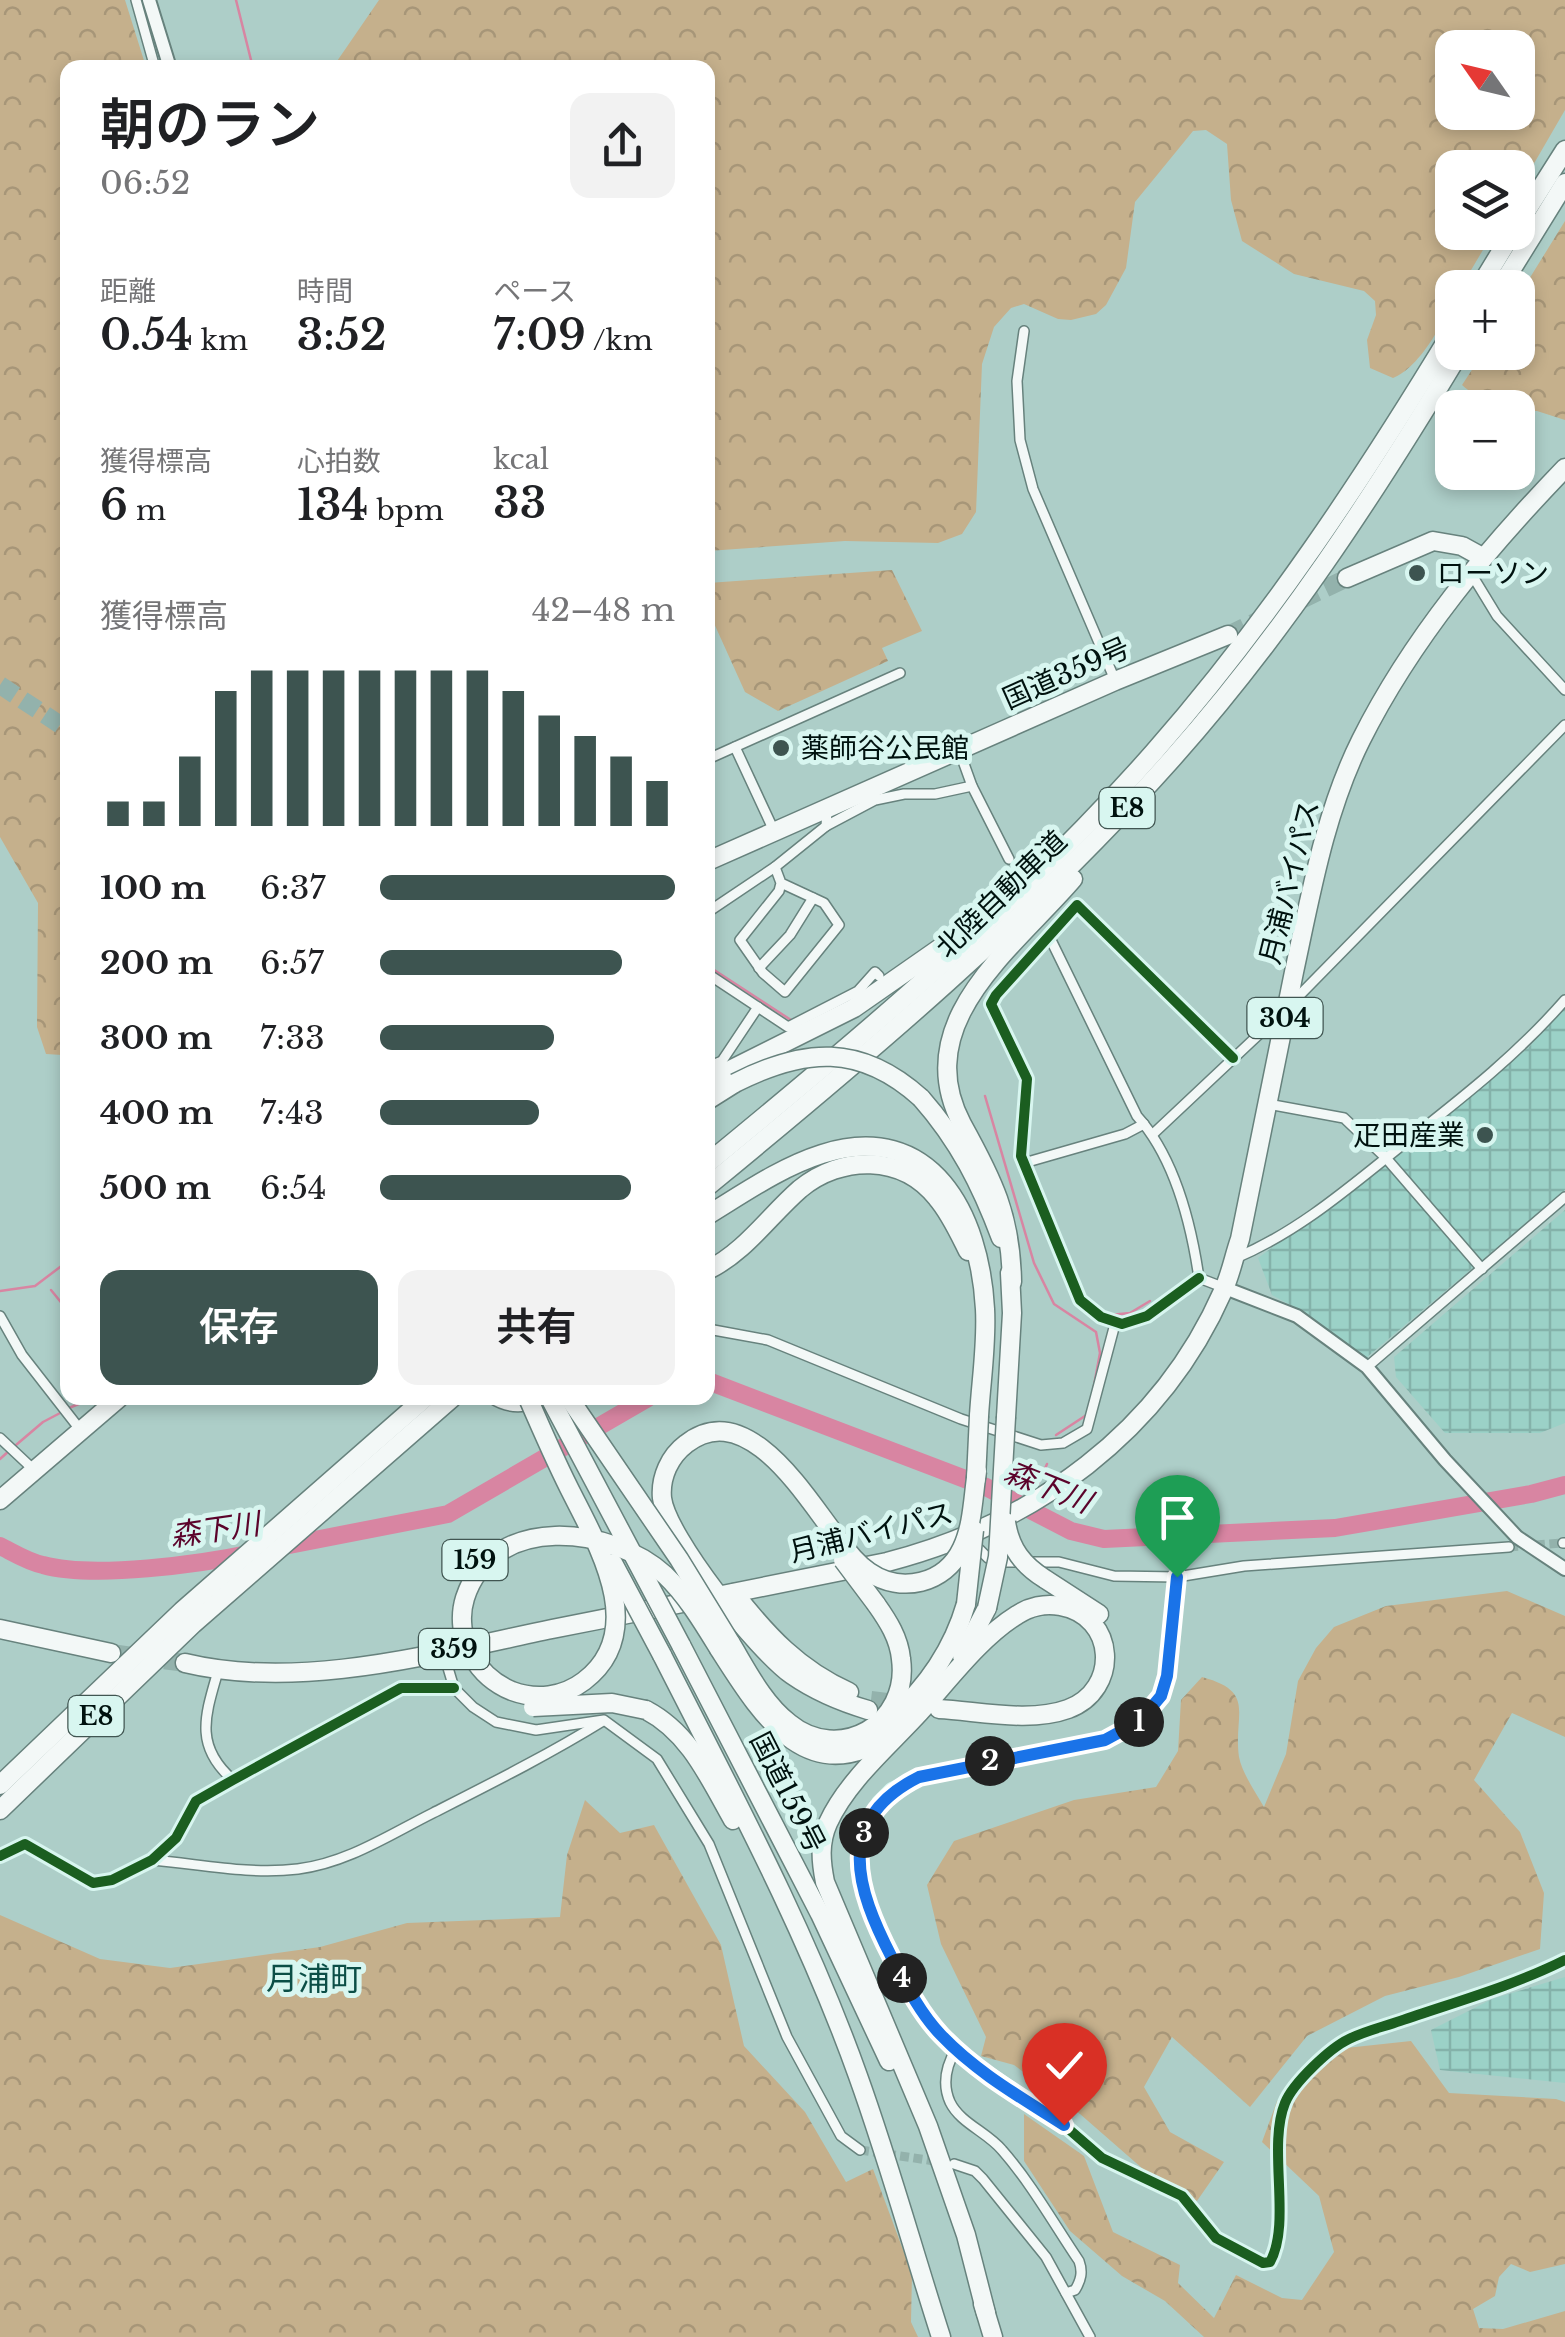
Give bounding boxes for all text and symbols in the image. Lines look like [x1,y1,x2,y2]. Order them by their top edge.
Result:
north arrow [1435,30,1535,130]
map controls [1435,30,1535,490]
text: 朝のラン [100,91,320,159]
button: share [570,93,675,198]
button: layers [1435,150,1535,250]
text: 06:52 [100,163,190,203]
button: + [1435,270,1535,370]
text: 距離 [100,274,156,309]
text: 時間 [297,274,353,309]
text: ペース [493,274,576,309]
text: 0.54 [100,309,193,361]
text: 3:52 [297,309,387,361]
text: 7:09 [493,309,586,361]
text: km [193,323,248,358]
text: /km [586,323,653,358]
button: − [1435,390,1535,490]
text: kcal [493,442,549,477]
text: 獲得標高 [100,444,212,479]
text: 心拍数 [297,444,381,479]
text: 33 [493,477,546,529]
text: 6 [100,479,128,531]
text: 134 [297,479,368,531]
text: m [128,493,166,528]
text: bpm [368,493,444,528]
place label: ローソン [1437,556,1549,591]
marker: ローソン [1406,562,1428,584]
text: 42–48 m [532,590,675,630]
text: 獲得標高 [100,596,228,636]
street label: 国道359号 [997,630,1135,717]
place label: 薬師谷公民館 [801,731,969,766]
marker: 薬師谷公民館 [770,737,792,759]
road number: E8 [1100,788,1154,828]
street label: 月浦バイパス [1252,797,1327,968]
street label: 北陸自動車道 [929,823,1074,965]
text: 100 m [100,868,206,908]
text: 6:37 [260,868,325,908]
text: 200 m [100,943,213,983]
text: 6:57 [260,943,324,983]
road number: 304 [1248,998,1322,1038]
text: 300 m [100,1018,213,1058]
text: 7:33 [260,1018,325,1058]
text: 400 m [100,1093,213,1133]
text: 7:43 [260,1093,324,1133]
place label: 疋田産業 [1353,1118,1465,1153]
marker: 疋田産業 [1474,1124,1496,1146]
text: 500 m [100,1168,211,1208]
text: 6:54 [260,1168,327,1208]
button: 保存 [100,1270,378,1385]
button: 共有 [398,1270,675,1385]
water label: 森下川 [1000,1453,1100,1522]
pin [1135,1475,1220,1578]
icon: arrive [1150,1490,1205,1545]
street label: 月浦バイパス [786,1495,957,1570]
water label: 森下川 [168,1505,265,1554]
road number: 159 [442,1540,508,1580]
road number: 359 [419,1629,489,1669]
road number: E8 [68,1696,124,1736]
pin: 1 [1114,1697,1164,1747]
text: 1 [1133,1704,1145,1739]
street label: 国道159号 [742,1726,833,1858]
pin: 2 [965,1736,1015,1786]
text: 2 [981,1743,999,1778]
pin: 3 [839,1808,889,1858]
text: 3 [855,1815,873,1850]
pin: 4 [877,1953,927,2003]
district label: 月浦町 [266,1959,362,1999]
text: 4 [893,1960,911,1995]
pin [1022,2023,1107,2126]
icon: check [1037,2038,1092,2093]

